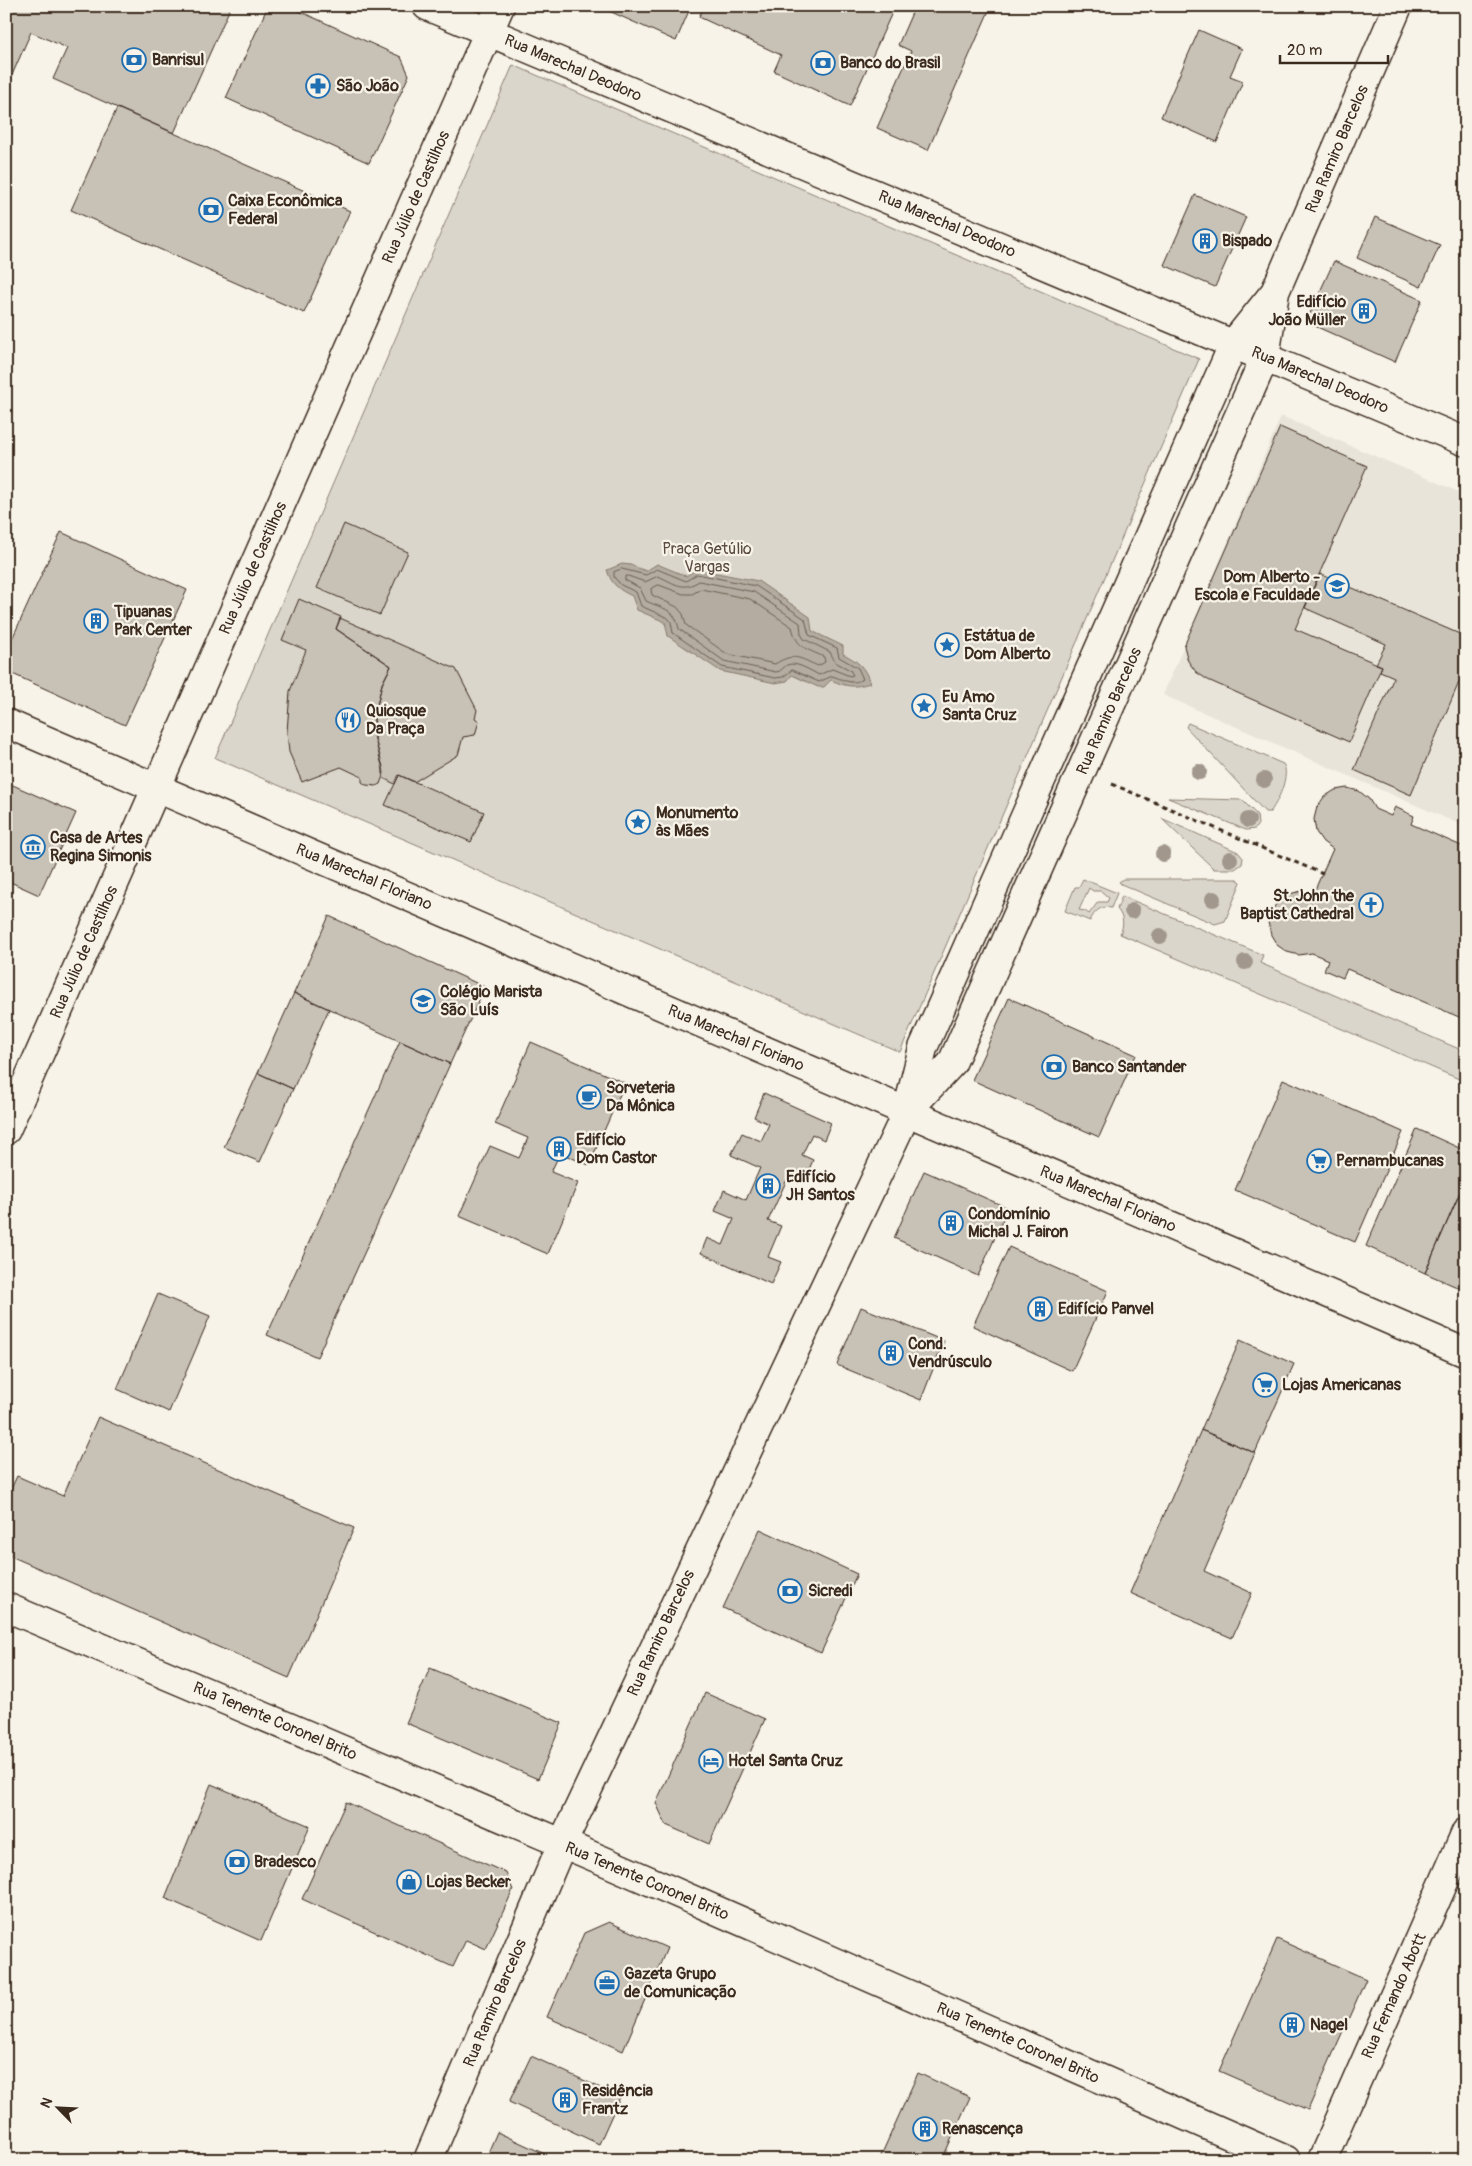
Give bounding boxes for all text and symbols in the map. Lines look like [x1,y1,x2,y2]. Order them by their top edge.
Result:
street label: Rua Marechal Deodoro [501,30,645,106]
scale bar [1280,32,1387,64]
text: 20 m [1287,41,1322,60]
bank icon: Banrisul [121,47,147,73]
place label: Banrisul [152,50,205,70]
bank icon: Banco do Brasil [810,50,836,76]
place label: Banco do Brasil [840,53,941,73]
pharmacy icon: São João [305,73,331,99]
place label: São João [336,76,399,96]
street label: Rua Ramiro Barcelos [1301,82,1373,216]
street label: Rua Júlio de Castilhos [378,128,454,266]
street label: Rua Marechal Deodoro [875,186,1019,262]
place label: Caixa Econômica Federal [228,191,343,229]
bank icon: Caixa Econômica Federal [198,197,224,223]
building icon: Bispado [1192,228,1218,254]
place label: Bispado [1222,231,1273,251]
place label: Edifício João Müller [1268,292,1346,330]
building icon: Edifício João Müller [1351,298,1377,324]
street label: Rua Marechal Deodoro [1248,342,1392,418]
street label: Rua Júlio de Castilhos [215,499,291,637]
park label: Praça Getúlio Vargas [662,539,752,577]
place label: Dom Alberto - Escola e Faculdade [1194,567,1321,605]
school or university icon: Dom Alberto - Escola e Faculdade [1324,573,1350,599]
place label: Tipuanas Park Center [113,602,192,640]
building icon: Tipuanas Park Center [83,608,109,634]
place label: Estátua de Dom Alberto [964,626,1051,664]
place icon: Estátua de Dom Alberto [934,632,960,658]
street label: Rua Ramiro Barcelos [1072,644,1146,778]
place label: Eu Amo Santa Cruz [942,687,1017,725]
place icon: Eu Amo Santa Cruz [911,693,937,719]
place label: Quiosque Da Praça [366,701,427,739]
restaurant icon: Quiosque Da Praça [335,707,361,733]
place label: Monumento às Mães [656,803,739,841]
place icon: Monumento às Mães [625,809,651,835]
place label: Casa de Artes Regina Simonis [50,828,152,866]
museum icon: Casa de Artes Regina Simonis [20,834,46,860]
street label: Rua Marechal Floriano [293,839,436,915]
street label: Rua Júlio de Castilhos [46,883,122,1021]
place label: St. John the Baptist Cathedral [1240,886,1355,924]
church icon: St. John the Baptist Cathedral [1358,892,1384,918]
place label: Colégio Marista São Luís [440,982,543,1020]
school or university icon: Colégio Marista São Luís [410,988,436,1014]
street label: Rua Marechal Floriano [665,1000,808,1076]
bank icon: Banco Santander [1041,1054,1067,1080]
place label: Banco Santander [1072,1057,1187,1077]
place label: Sorveteria Da Mônica [606,1078,676,1116]
cafe icon: Sorveteria Da Mônica [576,1084,602,1110]
place label: Edifício Dom Castor [576,1130,657,1168]
building icon: Edifício Dom Castor [546,1136,572,1162]
supermarket icon: Pernambucanas [1306,1148,1332,1174]
place label: Pernambucanas [1336,1151,1445,1171]
street label: Rua Marechal Floriano [1037,1161,1180,1237]
place label: Edifício JH Santos [786,1167,855,1205]
building icon: Edifício JH Santos [755,1173,781,1199]
place label: Condomínio Michal J. Fairon [968,1204,1068,1242]
building icon: Condomínio Michal J. Fairon [938,1210,964,1236]
building icon: Edifício Panvel [1027,1296,1053,1322]
place label: Edifício Panvel [1058,1299,1154,1319]
place label: Cond. Vendrúsculo [908,1334,992,1372]
building icon: Cond. Vendrúsculo [878,1340,904,1366]
supermarket icon: Lojas Americanas [1252,1372,1278,1398]
place label: Lojas Americanas [1282,1375,1402,1395]
street label: Rua Ramiro Barcelos [623,1567,699,1699]
bank icon: Sicredi [777,1578,803,1604]
place label: Sicredi [808,1581,852,1601]
street label: Rua Tenente Coronel Brito [190,1677,360,1765]
hotel icon: Hotel Santa Cruz [698,1748,724,1774]
place label: Hotel Santa Cruz [728,1751,844,1771]
street label: Rua Tenente Coronel Brito [562,1837,732,1925]
bank icon: Bradesco [224,1849,250,1875]
place label: Bradesco [254,1852,316,1872]
shop icon: Lojas Becker [396,1869,422,1895]
place label: Lojas Becker [426,1872,511,1892]
street label: Rua Fernando Abott [1357,1930,1431,2062]
street label: Rua Ramiro Barcelos [459,1936,531,2070]
place label: Gazeta Grupo de Comunicação [624,1964,737,2002]
office icon: Gazeta Grupo de Comunicação [594,1970,620,1996]
street label: Rua Tenente Coronel Brito [933,1998,1103,2088]
building icon: Nagel [1279,2012,1305,2038]
place label: Nagel [1310,2015,1348,2035]
place label: Residência Frantz [582,2081,654,2119]
north arrow [32,2084,82,2134]
building icon: Residência Frantz [552,2087,578,2113]
text: N [37,2095,56,2111]
building icon: Renascença [912,2116,938,2142]
place label: Renascença [942,2119,1024,2139]

